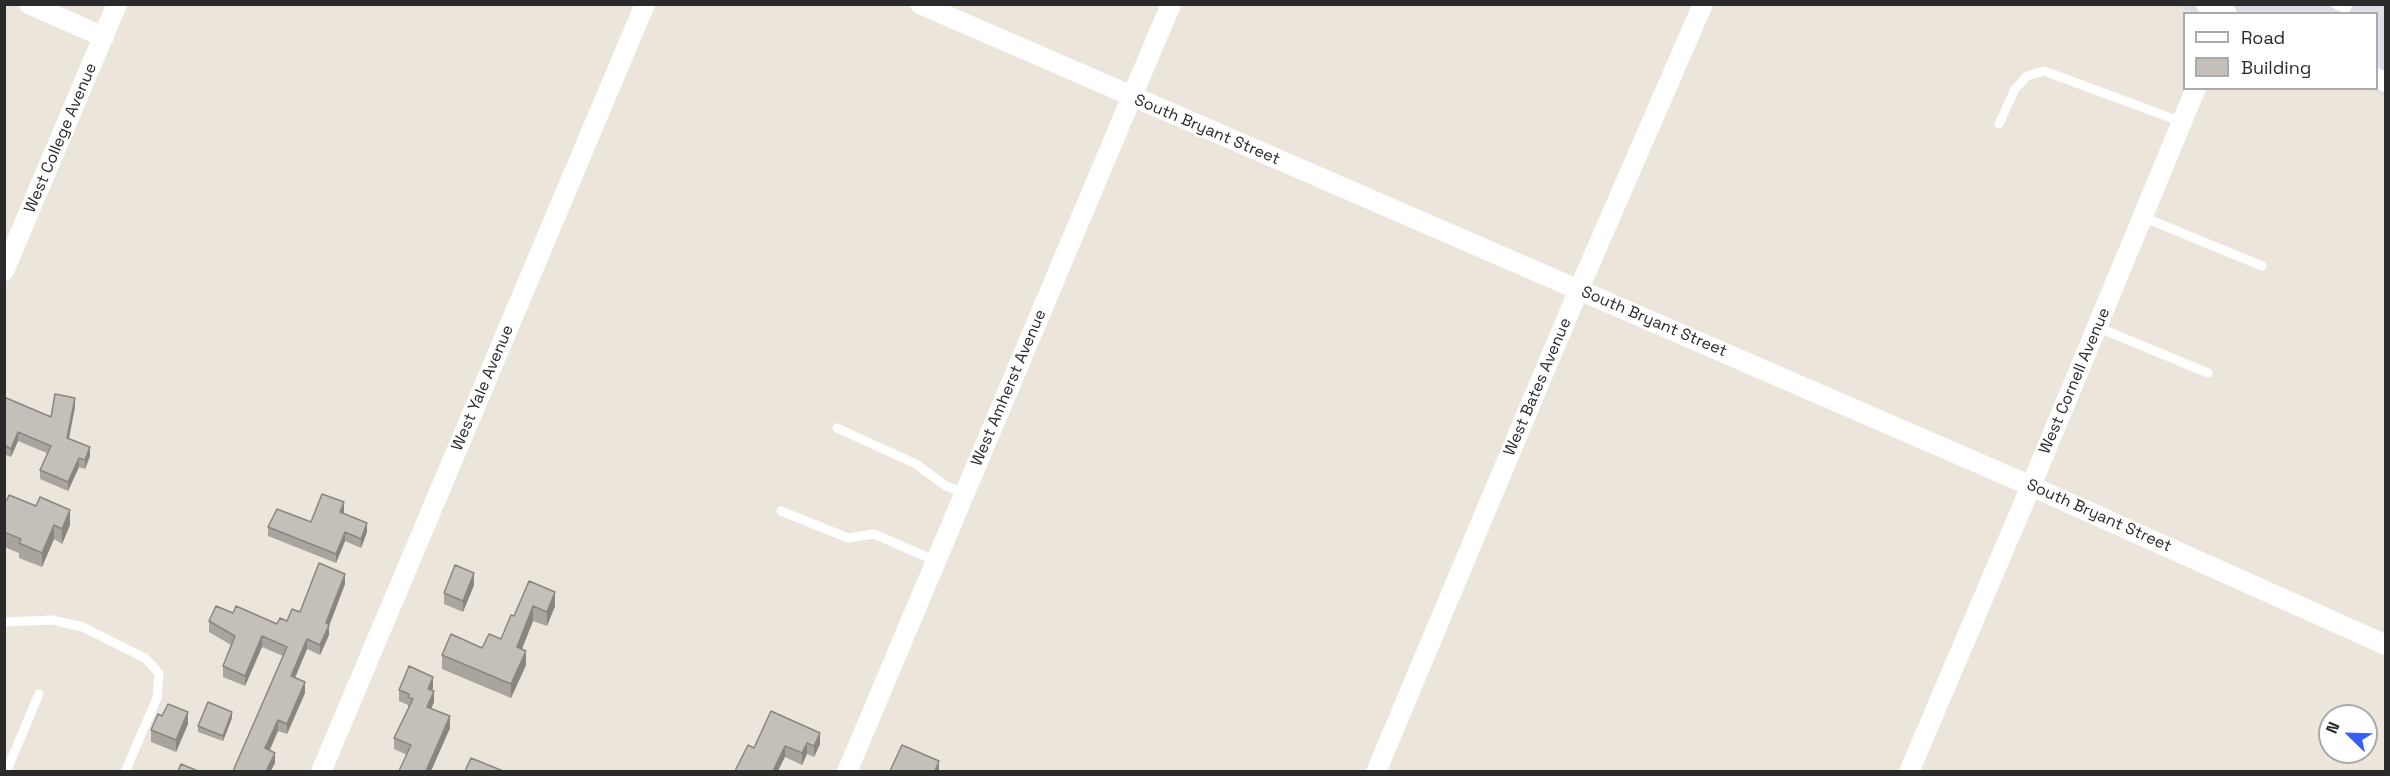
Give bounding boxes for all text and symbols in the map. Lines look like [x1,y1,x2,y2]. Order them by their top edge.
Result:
legend [2183,12,2378,90]
text: Road [2241,26,2285,49]
text: Building [2241,56,2311,79]
street label: West College Avenue [21,60,101,216]
street label: South Bryant Street [1131,91,1283,169]
street label: South Bryant Street [1578,283,1730,361]
street label: West Cornell Avenue [2036,305,2114,457]
street label: West Amherst Avenue [967,307,1051,469]
street label: West Bates Avenue [1500,315,1576,459]
street label: West Yale Avenue [448,322,518,454]
street label: South Bryant Street [2024,475,2174,557]
north arrow [2318,704,2378,764]
text: N [2321,719,2345,737]

